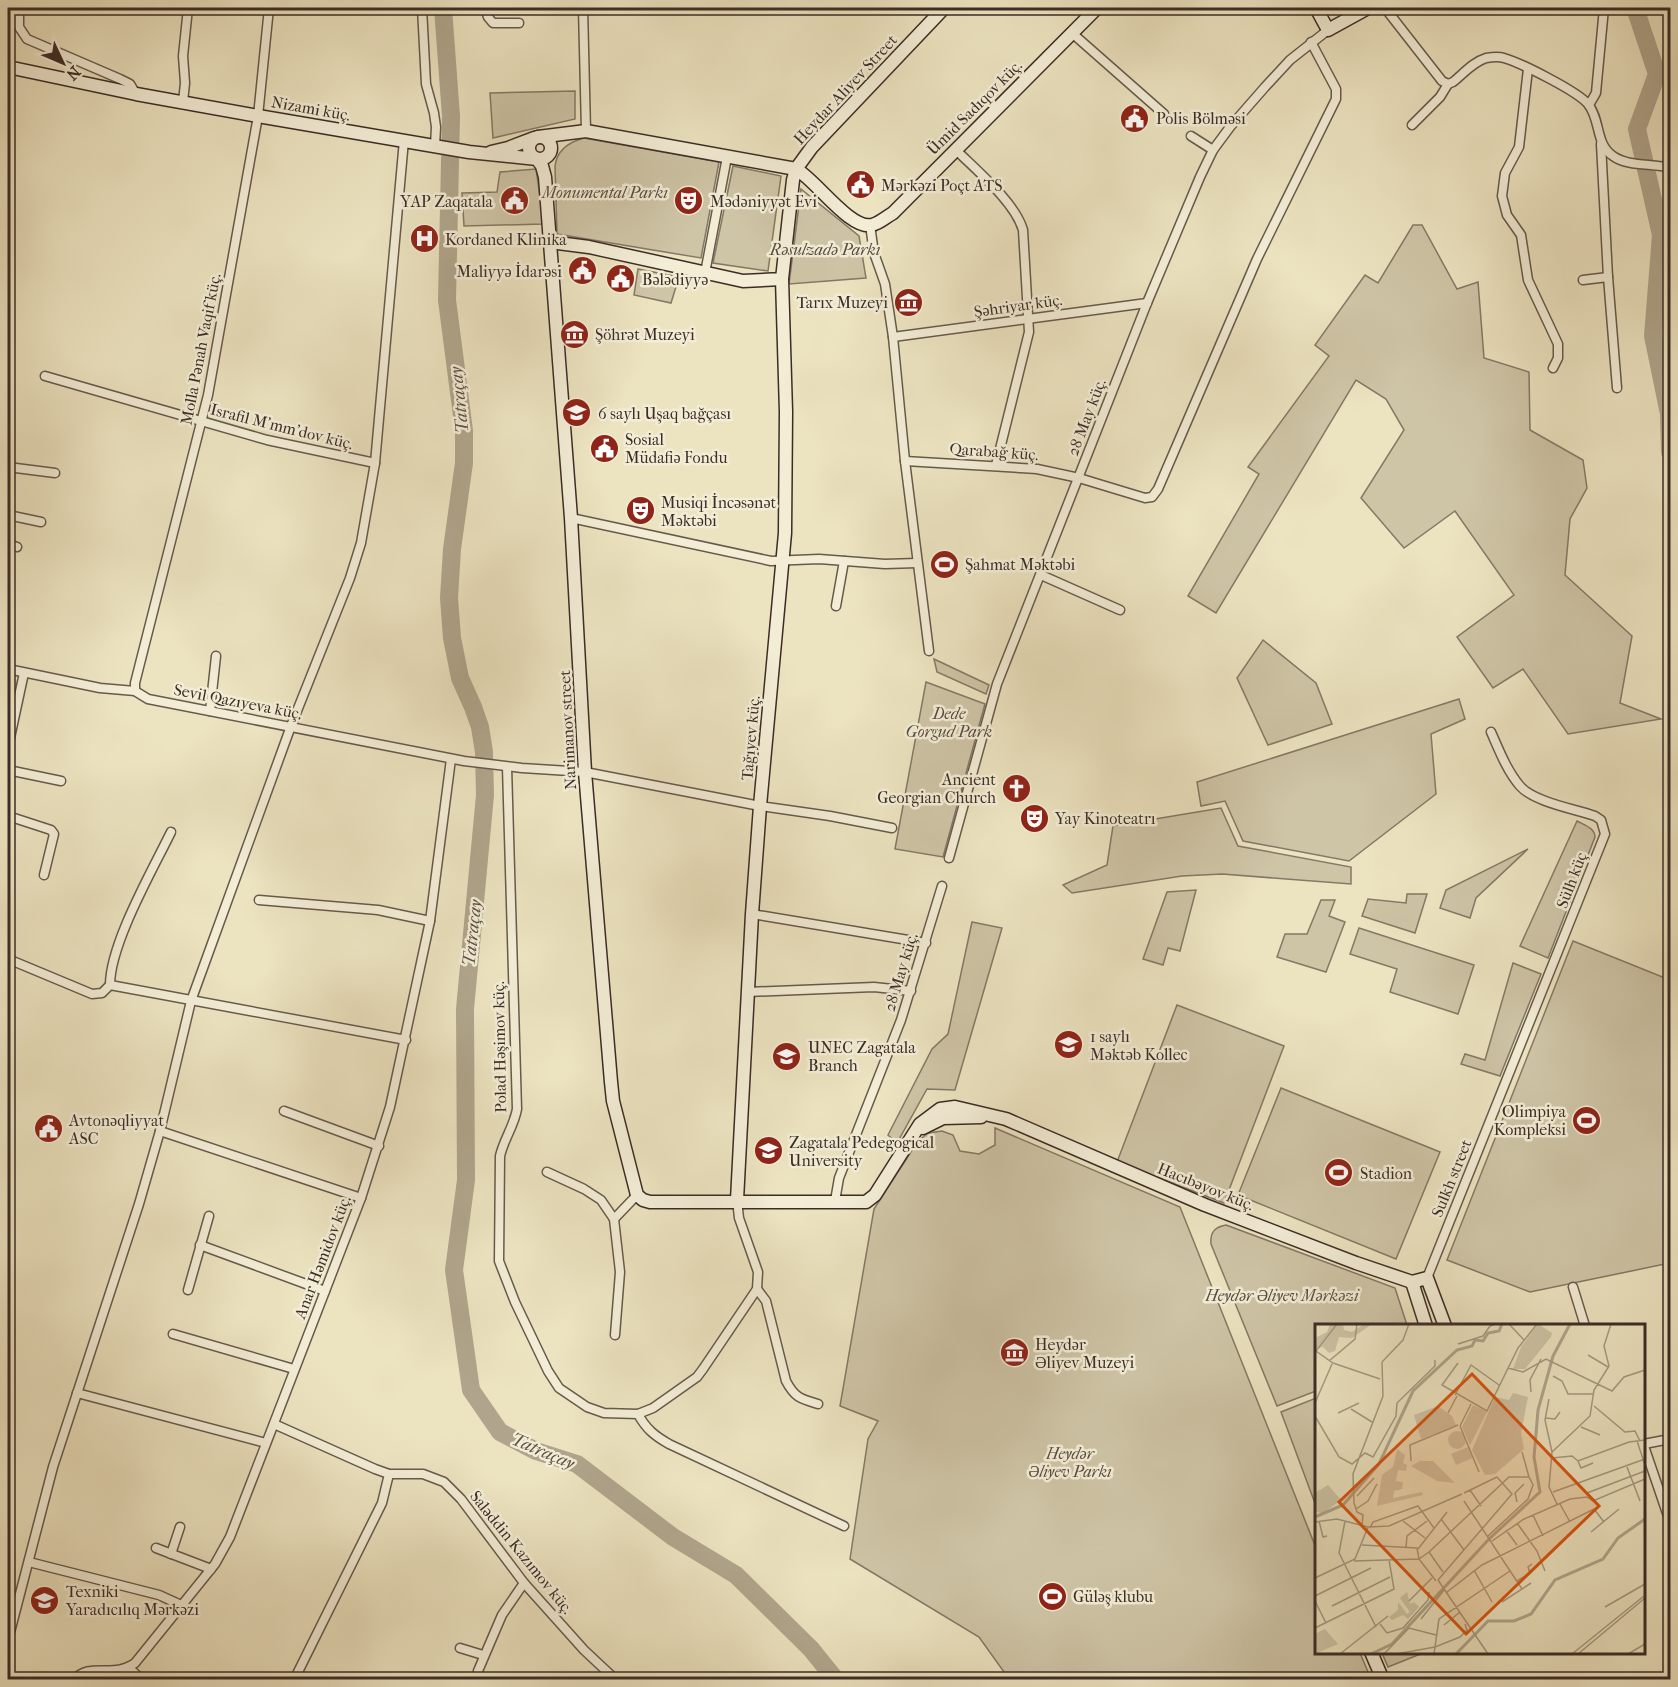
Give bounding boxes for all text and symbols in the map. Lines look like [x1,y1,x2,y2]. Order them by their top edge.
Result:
street label: Heydar Aliyev Street [790,30,901,148]
north arrow [33,33,93,93]
street label: Ümid Sadıqov küç. [923,56,1026,159]
text: N [62,62,84,85]
street label: Nizami küç. [270,92,352,125]
public building icon: Polis Bölməsi [1119,102,1151,134]
place label: Polis Bölməsi [1156,109,1246,128]
public building icon: Mərkəzi Poçt ATS [844,169,876,201]
place label: Mərkəzi Poçt ATS [881,176,1003,195]
park label: Monumental Parkı [541,183,668,202]
public building icon: YAP Zaqatala [498,185,530,217]
theatre icon: Mədəniyyət Evi [673,185,705,217]
place label: YAP Zaqatala [399,192,494,211]
place label: Mədəniyyət Evi [710,192,817,211]
hospital icon: Kordaned Klinika [408,223,440,255]
place label: Kordaned Klinika [445,230,567,249]
park label: Rəsulzadə Parkı [769,240,881,259]
public building icon: Maliyyə İdarəsi [567,255,599,287]
place label: Maliyyə İdarəsi [457,262,562,281]
public building icon: Bələdiyyə [605,263,637,295]
place label: Bələdiyyə [642,270,708,289]
street label: Molla Pənah Vaqif küç. [176,272,225,426]
museum icon: Tarıx Muzeyi [893,286,925,318]
street label: Şəhriyar küç. [973,290,1063,321]
place label: Tarıx Muzeyi [796,293,888,312]
museum icon: Şöhrət Muzeyi [558,318,590,350]
place label: Şöhrət Muzeyi [595,325,695,344]
water label: Tatraçay [446,365,473,434]
street label: 28 May küç. [1063,376,1110,458]
school or university icon: 6 saylı Uşaq bağçası [561,397,593,429]
street label: Israfil M'mm'dov küç. [209,400,355,453]
place label: 6 saylı Uşaq bağçası [598,404,731,424]
place label: Sosial Müdafiə Fondu [625,430,727,467]
public building icon: Sosial Müdafiə Fondu [588,432,620,464]
street label: Qarabağ küç. [949,439,1039,464]
place label: Musiqi İncəsənət Məktəbi [661,493,776,530]
theatre icon: Musiqi İncəsənət Məktəbi [624,495,656,527]
sports icon: Şahmat Məktəbi [928,548,960,580]
place label: Şahmat Məktəbi [965,555,1076,574]
street label: Narimanov street [555,669,580,790]
street label: Sevil Qazıyeva küç. [172,680,304,723]
street label: Tağıyev küç. [737,695,764,781]
park label: Dede Gorgud Park [906,704,992,741]
place label: Ancient Georgian Church [877,770,996,807]
church icon: Ancient Georgian Church [1001,772,1033,804]
theatre icon: Yay Kinoteatrı [1018,802,1050,834]
place label: Yay Kinoteatrı [1054,809,1156,828]
street label: Sülh küç [1552,849,1591,911]
water label: Tatraçay [459,898,486,967]
street label: 28 May küç. [880,931,921,1014]
street label: Polad Həşimov küç. [489,981,511,1113]
place label: 1 saylı Məktəb Kollec [1090,1027,1188,1064]
school or university icon: 1 saylı Məktəb Kollec [1053,1029,1085,1061]
place label: UNEC Zagatala Branch [808,1038,916,1075]
school or university icon: UNEC Zagatala Branch [771,1040,803,1072]
place label: Olimpiya Kompleksi [1494,1102,1567,1139]
sports icon: Olimpiya Kompleksi [1571,1104,1603,1136]
place label: Avtonəqliyyat ASC [68,1111,165,1148]
public building icon: Avtonəqliyyat ASC [32,1113,64,1145]
place label: Zagatala Pedegogical University [789,1133,935,1170]
school or university icon: Zagatala Pedegogical University [752,1135,784,1167]
street label: Sulkh street [1427,1136,1476,1220]
sports icon: Stadion [1323,1157,1355,1189]
street label: Hacıbəyov küç. [1155,1159,1257,1214]
place label: Stadion [1360,1164,1413,1183]
street label: Anar Həmidov küç. [290,1193,355,1322]
park label: Heydər Əliyev Mərkəzi [1204,1286,1360,1305]
inset map [1315,1324,1645,1654]
place label: Heydər Əliyev Muzeyi [1035,1335,1135,1372]
museum icon: Heydər Əliyev Muzeyi [998,1337,1030,1369]
water label: Tatraçay [508,1429,578,1474]
park label: Heydər Əliyev Parkı [1028,1444,1112,1481]
street label: Saləddin Kazımov küç. [466,1487,577,1618]
sports icon: Güləş klubu [1036,1580,1068,1612]
place label: Texniki Yaradıcılıq Mərkəzi [65,1582,199,1619]
school or university icon: Texniki Yaradıcılıq Mərkəzi [29,1584,61,1616]
place label: Güləş klubu [1073,1587,1153,1607]

